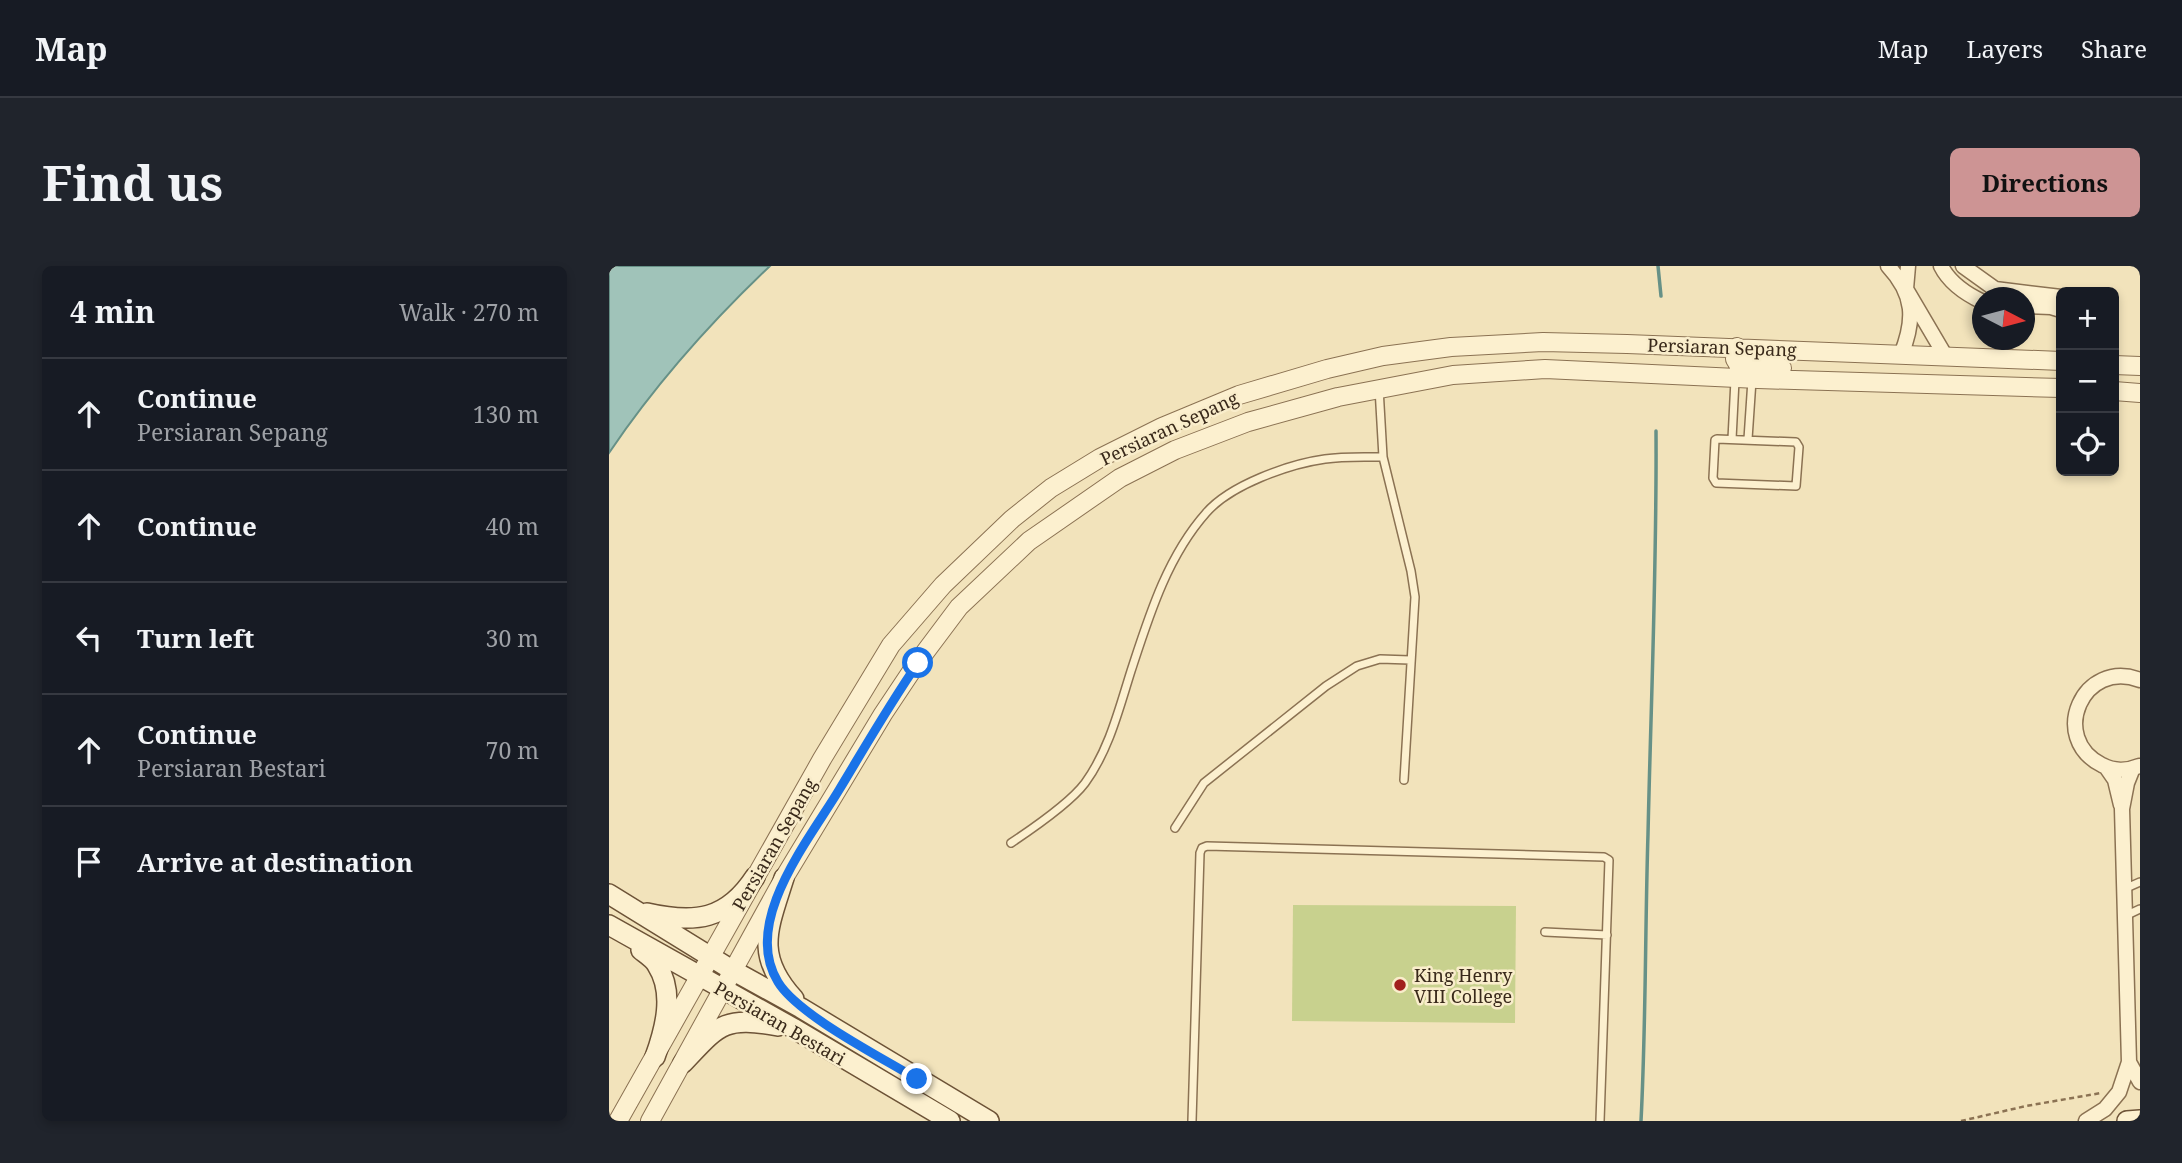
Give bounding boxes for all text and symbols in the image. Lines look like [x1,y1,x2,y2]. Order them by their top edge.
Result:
text: Map [35,26,108,71]
text: Map [1878,32,1929,65]
text: Layers [1967,32,2043,65]
text: Share [2081,32,2147,65]
button: Directions [1950,148,2140,217]
text: Find us [42,149,223,215]
north arrow [1972,287,2035,350]
map controls [2056,287,2119,476]
button: + [2056,287,2119,350]
text: 4 min [70,291,155,332]
text: Walk · 270 m [399,296,539,328]
street label: Persiaran Sepang [1647,332,1797,362]
button: − [2056,350,2119,413]
text: Continue [137,380,257,416]
street label: Persiaran Sepang [1096,385,1242,470]
icon: ahead [70,395,108,433]
text: 130 m [473,398,539,430]
button: locate [2056,413,2119,476]
text: Persiaran Sepang [137,416,328,448]
icon: ahead [70,507,108,545]
text: Continue [137,508,257,544]
text: 40 m [486,510,539,542]
icon: left [70,619,108,657]
text: Turn left [137,620,254,656]
text: 30 m [486,622,539,654]
route start [902,647,933,678]
text: Continue [137,716,257,752]
icon: ahead [70,731,108,769]
text: 70 m [486,734,539,766]
text: Persiaran Bestari [137,752,326,784]
street label: Persiaran Sepang [726,773,822,915]
icon: arrive [70,843,108,881]
text: Arrive at destination [137,844,413,880]
place label: King Henry VIII College [1414,963,1513,1008]
street label: Persiaran Bestari [710,976,850,1070]
marker: King Henry VIII College [1392,977,1408,993]
route end [901,1063,932,1094]

